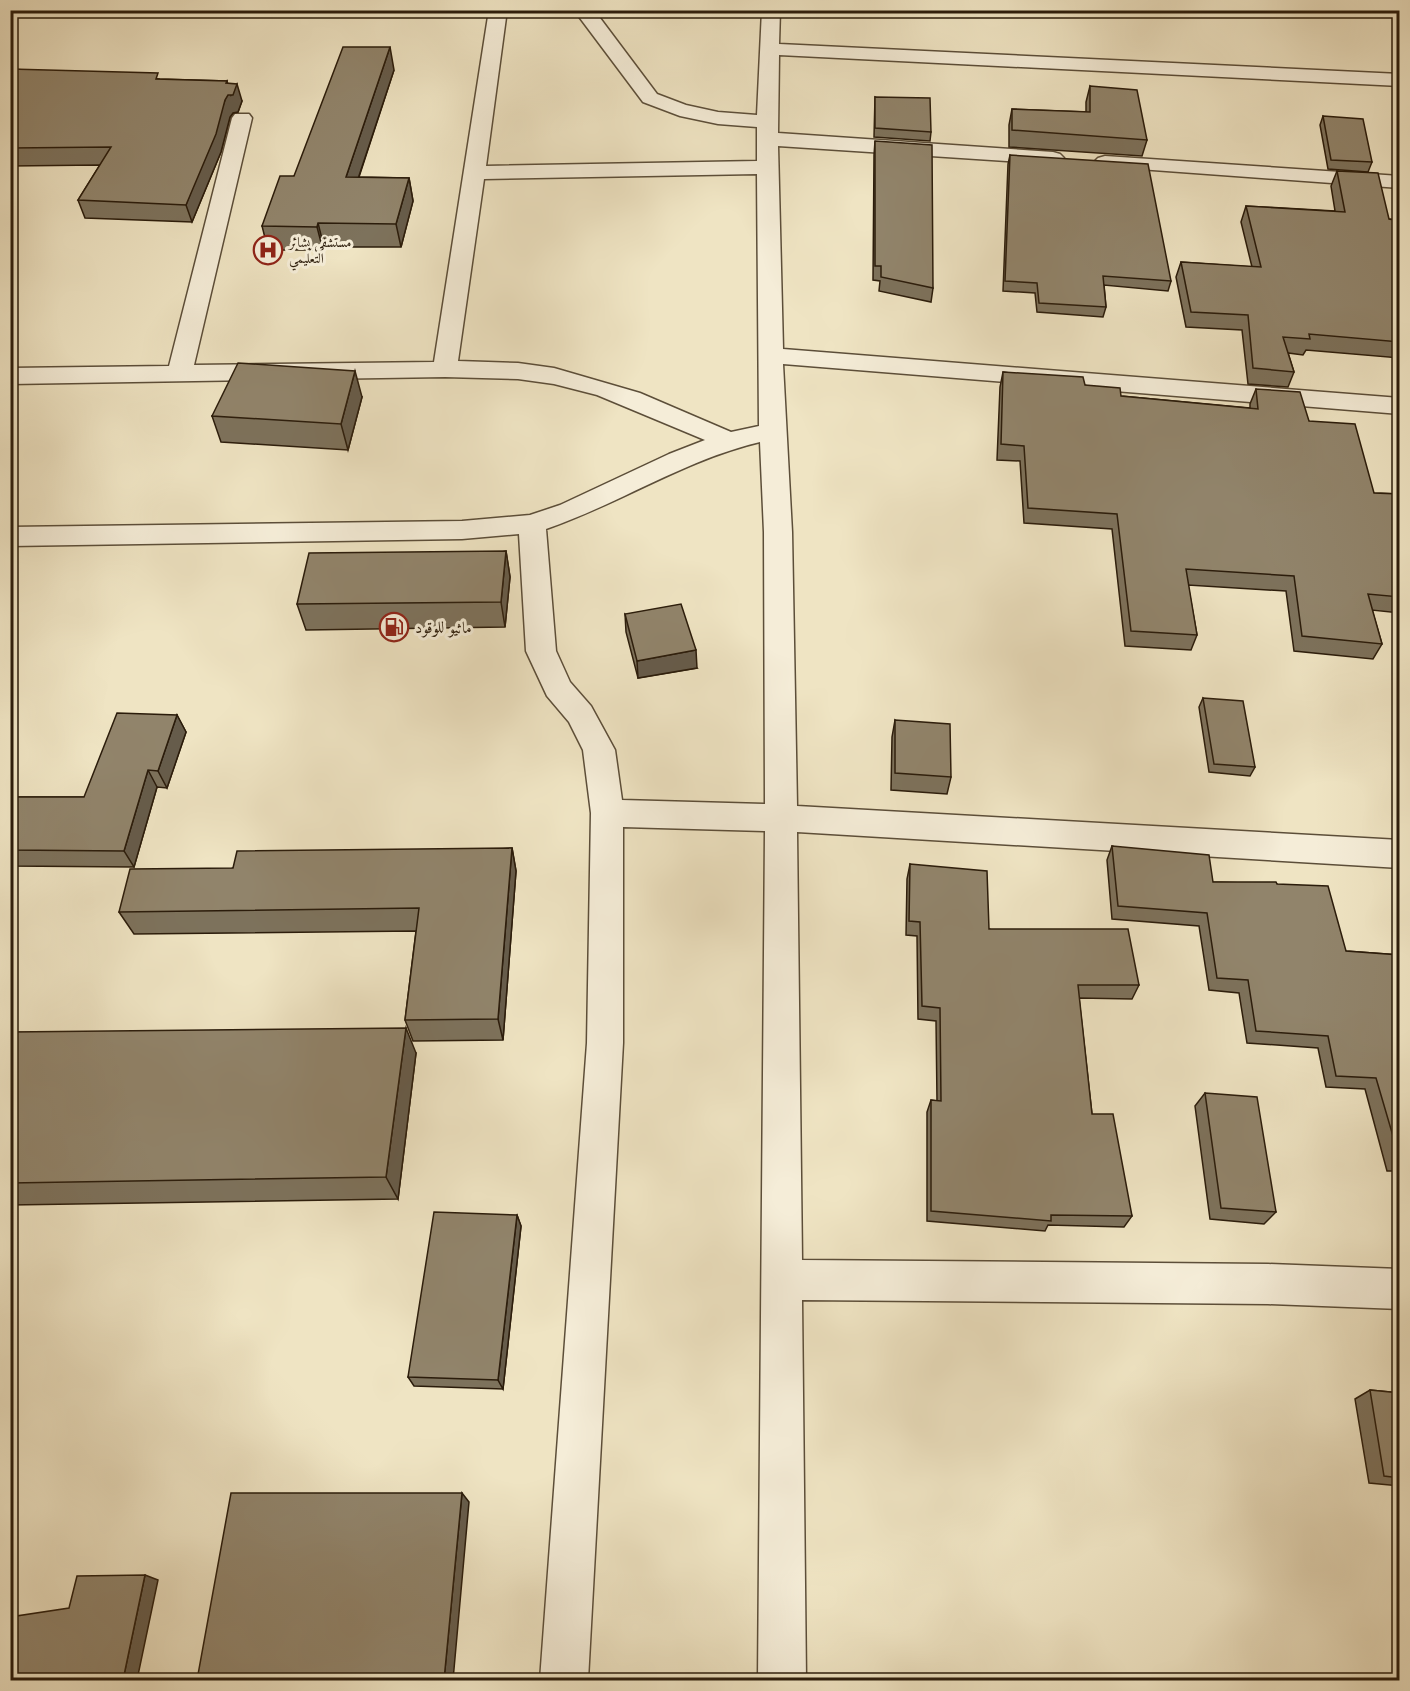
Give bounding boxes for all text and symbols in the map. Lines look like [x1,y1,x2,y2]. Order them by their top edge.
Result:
place label: مستشفى بشائر التعليمي [287,233,352,271]
hospital icon: مستشفى بشائر التعليمي [252,234,284,266]
fuel station icon: ماثيو للوقود [378,611,410,643]
place label: ماثيو للوقود [415,617,472,638]

